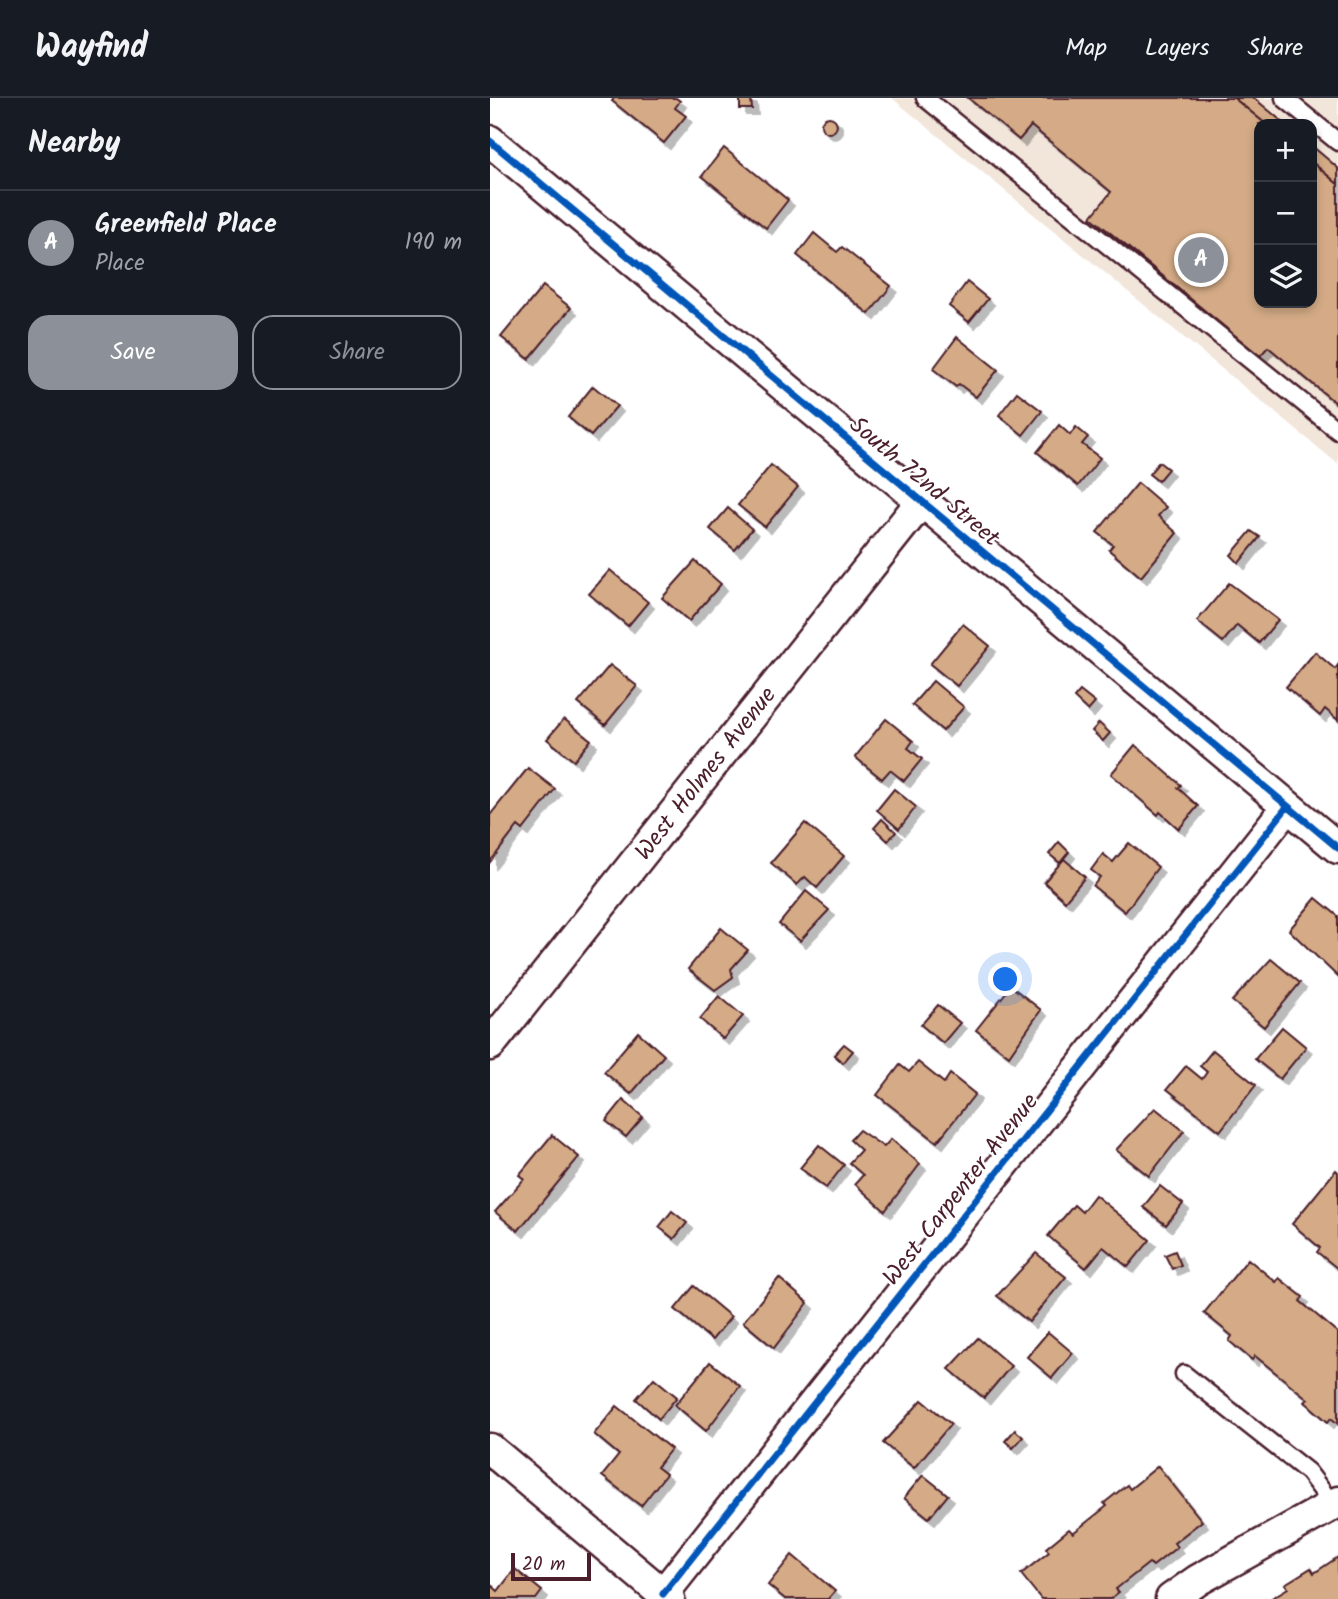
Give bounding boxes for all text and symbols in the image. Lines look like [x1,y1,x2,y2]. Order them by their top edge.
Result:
text: Wayfind [35,22,148,75]
text: Map [1065,29,1107,68]
text: Layers [1145,29,1209,68]
text: Share [1247,29,1303,68]
map controls [1254,119,1317,308]
button: + [1254,119,1317,182]
text: Nearby [28,120,120,168]
button: − [1254,182,1317,245]
text: Greenfield Place [95,204,277,246]
text: A [44,225,58,261]
text: 190 m [405,225,462,261]
pin: A [1178,234,1224,286]
button: layers [1254,245,1317,308]
text: Place [95,246,145,282]
button: Save [28,315,238,390]
button: Share [252,315,462,390]
street label: South 72nd Street [840,407,1009,558]
street label: West Holmes Avenue [626,678,787,869]
your location [988,962,1022,996]
street label: West Carpenter Avenue [873,1085,1049,1295]
scale bar [511,1550,592,1582]
text: 20 m [522,1550,565,1580]

